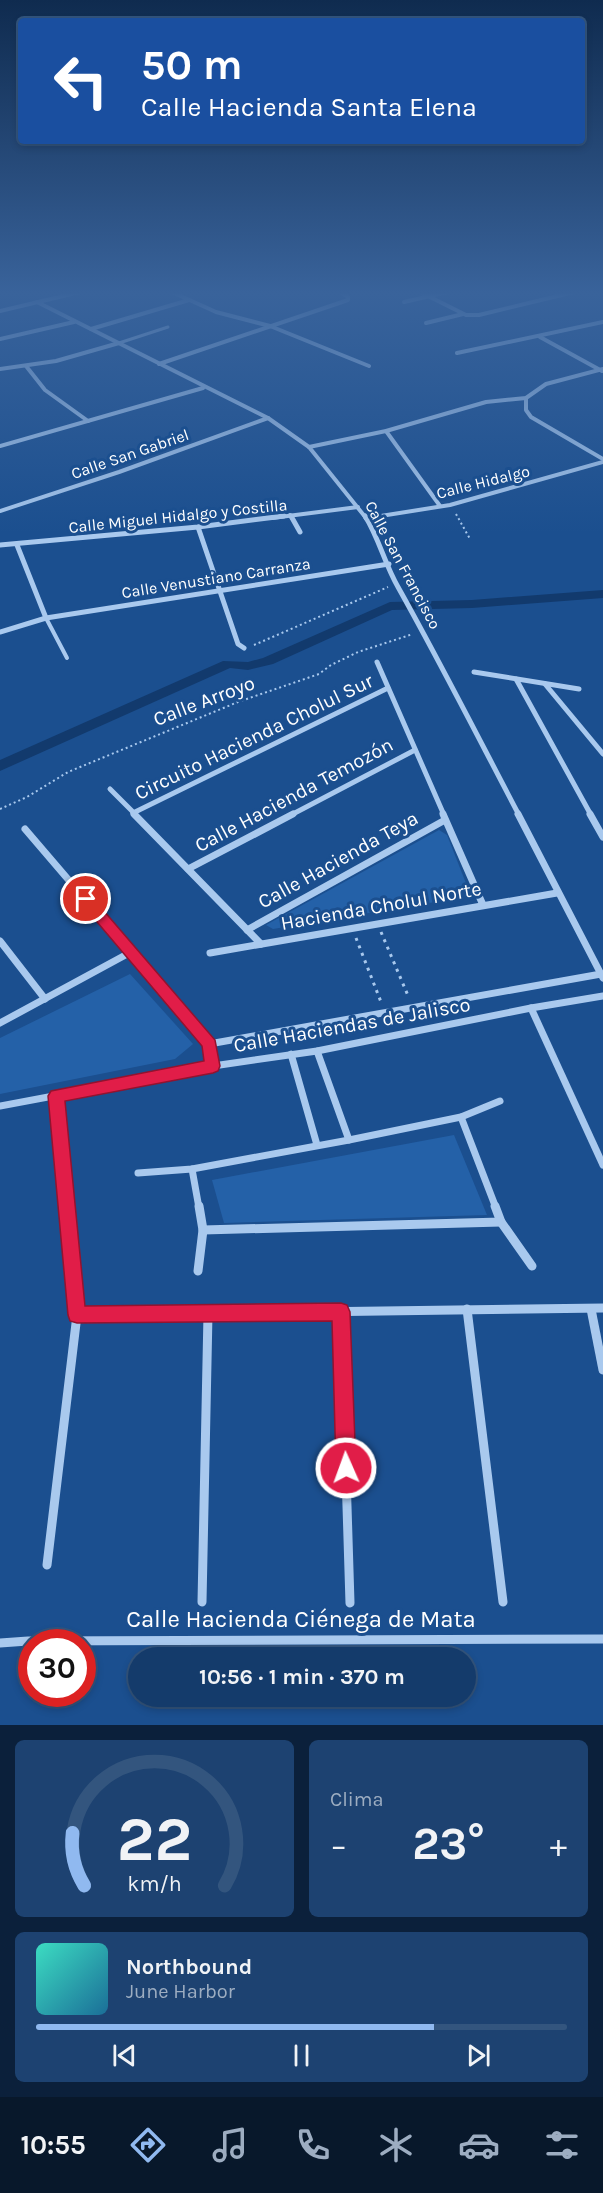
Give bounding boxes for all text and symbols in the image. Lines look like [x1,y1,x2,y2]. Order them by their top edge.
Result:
text: 50 m [141,40,243,90]
icon: left [42,42,120,120]
text: Calle Hacienda Santa Elena [141,91,477,123]
street label: Calle San Gabriel [69,425,191,483]
street label: Calle Hidalgo [434,461,532,503]
street label: Calle Miguel Hidalgo y Costilla [68,495,288,537]
street label: Calle San Francisco [361,498,445,632]
street label: Calle Venustiano Carranza [120,554,312,602]
street label: Circuito Hacienda Cholul Sur [131,669,378,805]
street label: Calle Arroyo [150,671,258,731]
street label: Calle Hacienda Temozón [191,733,397,857]
street label: Calle Hacienda Teya [254,807,422,913]
pin [60,873,111,924]
street label: Hacienda Cholul Norte [279,877,483,935]
icon: arrive [69,882,102,915]
street label: Calle Haciendas de Jalisco [232,993,472,1057]
position arrow [314,1436,378,1500]
street label: Calle Hacienda Ciénega de Mata [126,1605,476,1633]
speed limit sign: 30 [18,1629,96,1707]
text: 10:56 · 1 min · 370 m [199,1664,405,1690]
text: Clima [330,1788,384,1811]
text: 22 [117,1803,192,1876]
text: 23° [412,1818,485,1870]
text: − [330,1826,347,1864]
text: + [550,1826,567,1864]
text: km/h [127,1871,182,1896]
text: Northbound [126,1954,252,1980]
text: June Harbor [126,1980,235,2003]
icon: previous [108,2039,141,2072]
icon: pause [285,2039,318,2072]
icon: next [462,2039,495,2072]
icon: directions [127,2124,169,2166]
icon: music [209,2124,251,2166]
icon: phone [292,2124,334,2166]
icon: climate [375,2124,417,2166]
icon: car [458,2124,500,2166]
icon: filters [541,2124,583,2166]
text: 10:55 [20,2129,86,2161]

